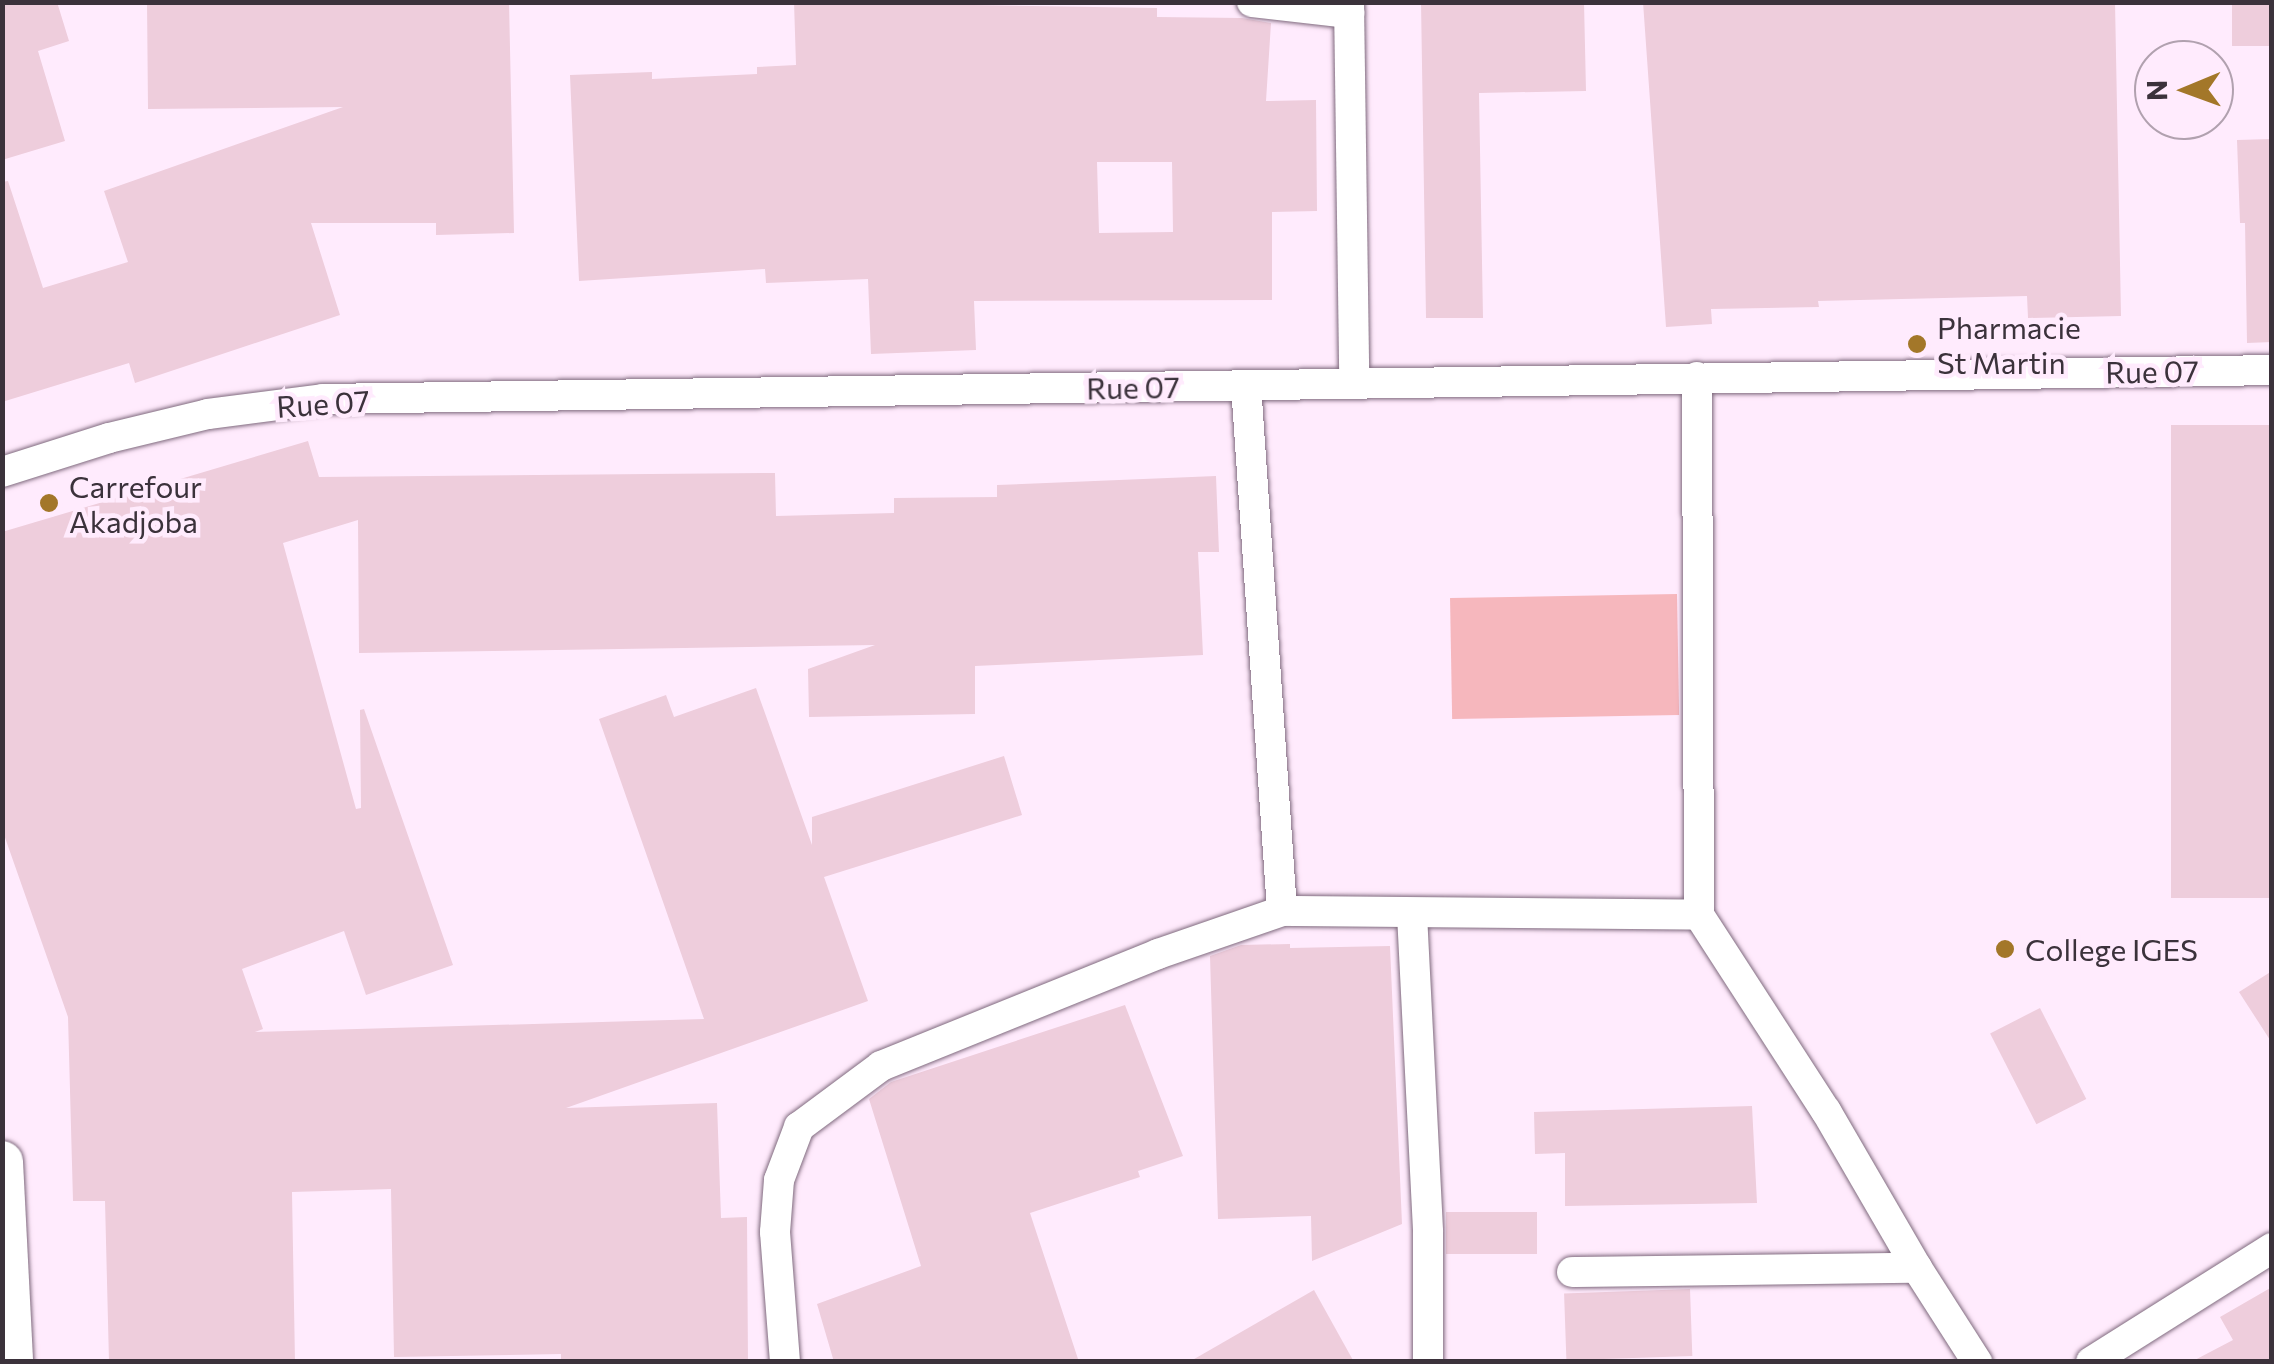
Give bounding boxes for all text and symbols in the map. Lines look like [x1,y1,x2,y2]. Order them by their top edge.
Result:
north arrow [2134,40,2234,140]
text: N [2139,80,2173,101]
place label: Pharmacie St Martin [1937,309,2081,380]
marker: Pharmacie St Martin [1906,333,1928,355]
street label: Rue 07 [2105,352,2199,390]
street label: Rue 07 [1086,368,1180,406]
street label: Rue 07 [275,382,371,424]
place label: Carrefour Akadjoba [69,468,202,538]
marker: Carrefour Akadjoba [38,492,60,514]
place label: College IGES [2025,931,2198,967]
marker: College IGES [1994,938,2016,960]

